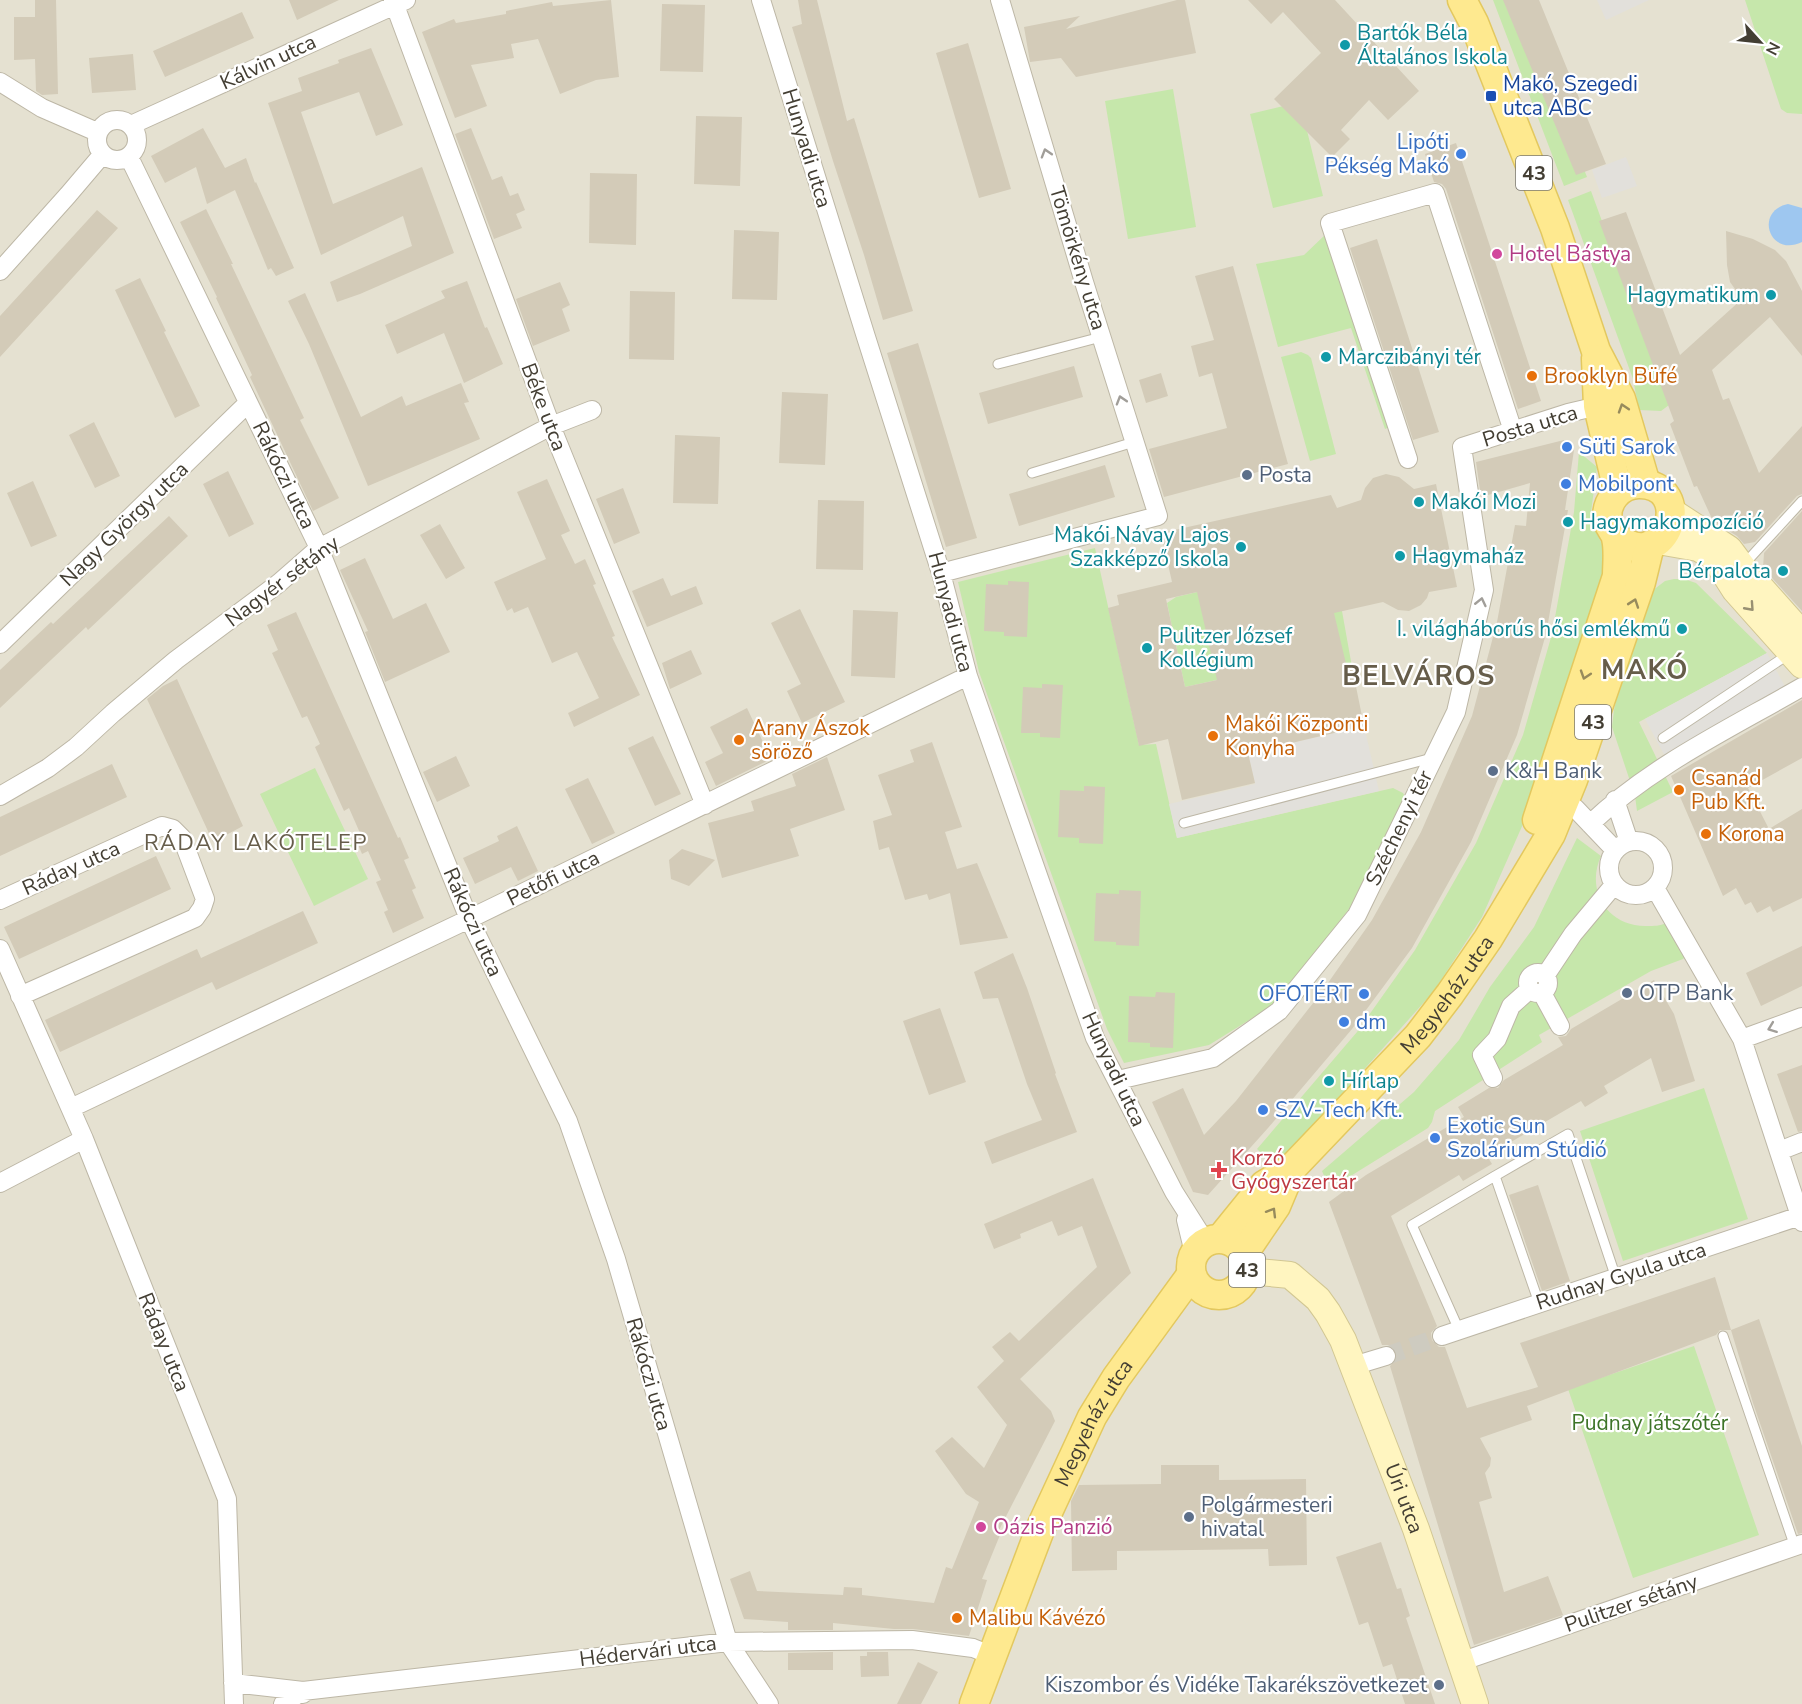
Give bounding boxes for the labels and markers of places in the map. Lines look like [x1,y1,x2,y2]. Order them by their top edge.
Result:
place label: Bartók Béla Általános Iskola [1357,19,1508,71]
marker: Bartók Béla Általános Iskola [1338,38,1352,52]
place label: Makó, Szegedi utca ABC [1503,70,1638,122]
marker: Makó, Szegedi utca ABC [1484,89,1498,103]
place label: Lipóti Pékség Makó [1325,128,1449,180]
marker: Lipóti Pékség Makó [1454,147,1468,161]
place label: Hotel Bástya [1509,240,1631,268]
marker: Hotel Bástya [1490,247,1504,261]
place label: Hagymatikum [1627,281,1759,309]
marker: Hagymatikum [1764,288,1778,302]
place label: Marczibányi tér [1338,343,1481,371]
marker: Marczibányi tér [1319,350,1333,364]
place label: Brooklyn Büfé [1544,362,1677,390]
marker: Brooklyn Büfé [1525,369,1539,383]
place label: Süti Sarok [1579,433,1675,461]
marker: Süti Sarok [1560,440,1574,454]
place label: Posta [1259,461,1312,489]
marker: Posta [1240,468,1254,482]
place label: Mobilpont [1578,470,1675,498]
marker: Mobilpont [1559,477,1573,491]
place label: Makói Mozi [1431,488,1536,516]
marker: Makói Mozi [1412,495,1426,509]
place label: Hagymakompozíció [1580,508,1764,536]
marker: Hagymakompozíció [1561,515,1575,529]
place label: Makói Návay Lajos Szakképző Iskola [1054,521,1229,573]
marker: Makói Návay Lajos Szakképző Iskola [1234,540,1248,554]
place label: Hagymaház [1412,542,1524,570]
marker: Hagymaház [1393,549,1407,563]
place label: Bérpalota [1679,557,1771,585]
marker: Bérpalota [1776,564,1790,578]
place label: I. világháborús hősi emlékmű [1397,615,1670,643]
place label: Pulitzer József Kollégium [1159,622,1293,674]
marker: I. világháborús hősi emlékmű [1675,622,1689,636]
marker: Pulitzer József Kollégium [1140,641,1154,655]
place label: Makói Központi Konyha [1225,710,1368,762]
place label: Arany Ászok söröző [751,714,870,766]
marker: Makói Központi Konyha [1206,729,1220,743]
marker: Arany Ászok söröző [732,733,746,747]
place label: K&H Bank [1505,757,1602,785]
marker: K&H Bank [1486,764,1500,778]
place label: Csanád Pub Kft. [1691,764,1765,816]
marker: Csanád Pub Kft. [1672,783,1686,797]
place label: Korona [1718,820,1785,848]
marker: Korona [1699,827,1713,841]
place label: OTP Bank [1639,979,1734,1007]
place label: OFOTÉRT [1258,980,1352,1008]
marker: OTP Bank [1620,986,1634,1000]
marker: OFOTÉRT [1357,987,1371,1001]
place label: dm [1356,1008,1386,1036]
marker: dm [1337,1015,1351,1029]
place label: Hírlap [1341,1067,1399,1095]
marker: Hírlap [1322,1074,1336,1088]
place label: SZV-Tech Kft. [1275,1096,1402,1124]
marker: SZV-Tech Kft. [1256,1103,1270,1117]
place label: Exotic Sun Szolárium Stúdió [1447,1112,1607,1164]
marker: Exotic Sun Szolárium Stúdió [1428,1131,1442,1145]
place label: Korzó Gyógyszertár [1231,1144,1357,1196]
marker: Korzó Gyógyszertár [1212,1163,1226,1177]
place label: Polgármesteri hivatal [1201,1491,1333,1543]
marker: Polgármesteri hivatal [1182,1510,1196,1524]
place label: Oázis Panzió [993,1513,1112,1541]
marker: Oázis Panzió [974,1520,988,1534]
place label: Malibu Kávézó [969,1604,1106,1632]
marker: Malibu Kávézó [950,1611,964,1625]
place label: Kiszombor és Vidéke Takarékszövetkezet [1045,1671,1428,1699]
marker: Kiszombor és Vidéke Takarékszövetkezet [1432,1678,1446,1692]

